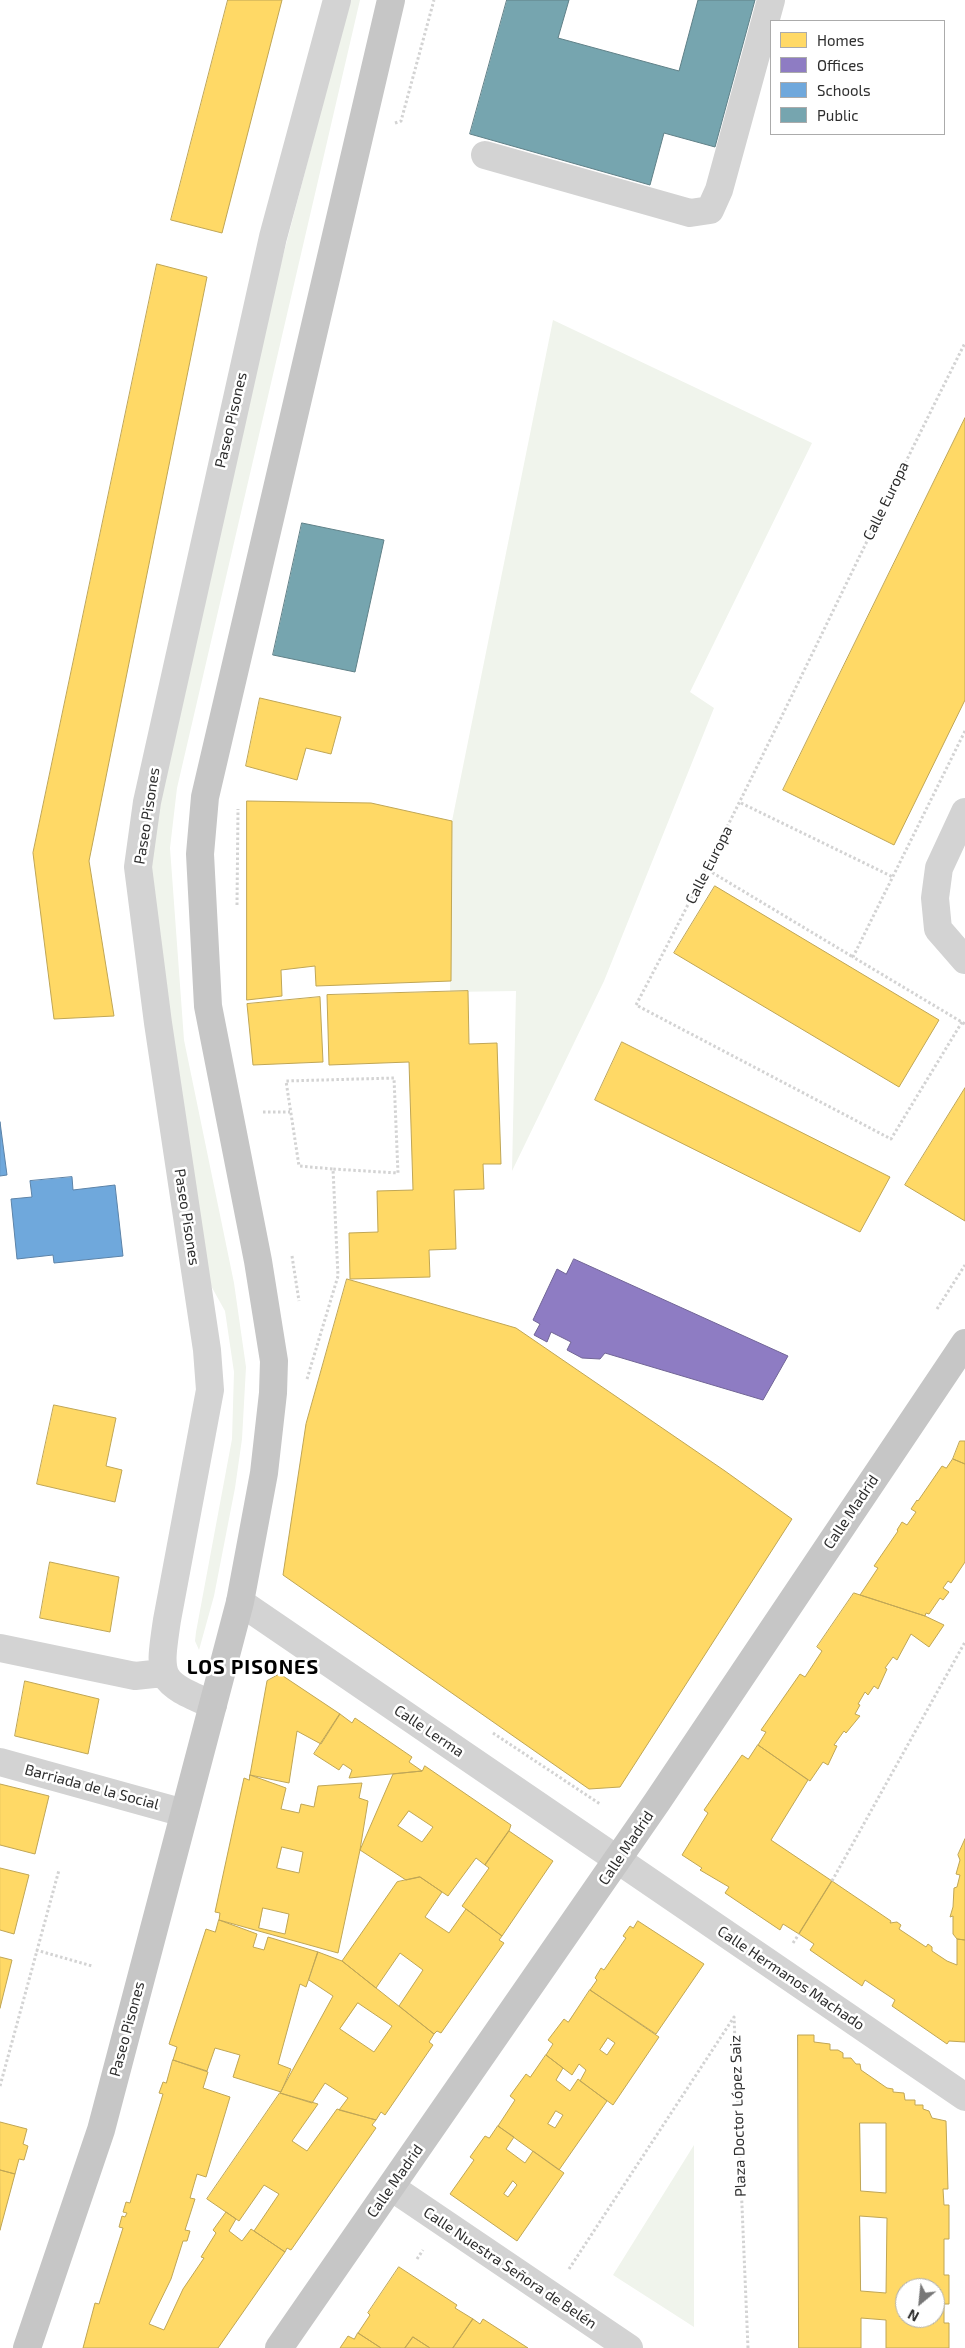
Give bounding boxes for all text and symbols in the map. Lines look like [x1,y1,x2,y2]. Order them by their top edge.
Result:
legend [770,20,945,135]
text: Homes [817,31,864,49]
text: Offices [817,56,864,74]
text: Schools [817,81,871,99]
text: Public [817,106,858,124]
street label: Paseo Pisones [211,370,251,470]
street label: Calle Europa [859,459,913,543]
street label: Paseo Pisones [130,766,164,866]
street label: Calle Europa [682,823,736,907]
street label: Paseo Pisones [170,1167,204,1267]
street label: Calle Madrid [820,1472,882,1552]
district label: LOS PISONES [185,1655,321,1679]
street label: Calle Lerma [391,1701,467,1761]
street label: Barriada de la Social [23,1760,161,1814]
street label: Calle Madrid [595,1808,657,1888]
street label: Calle Hermanos Machado [714,1922,868,2034]
street label: Paseo Pisones [106,1980,148,2078]
street label: Plaza Doctor López Saiz [726,2035,750,2197]
street label: Calle Madrid [363,2141,427,2221]
street label: Calle Nuestra Señora de Belén [420,2203,600,2333]
north arrow [895,2278,945,2328]
text: N [905,2306,922,2326]

